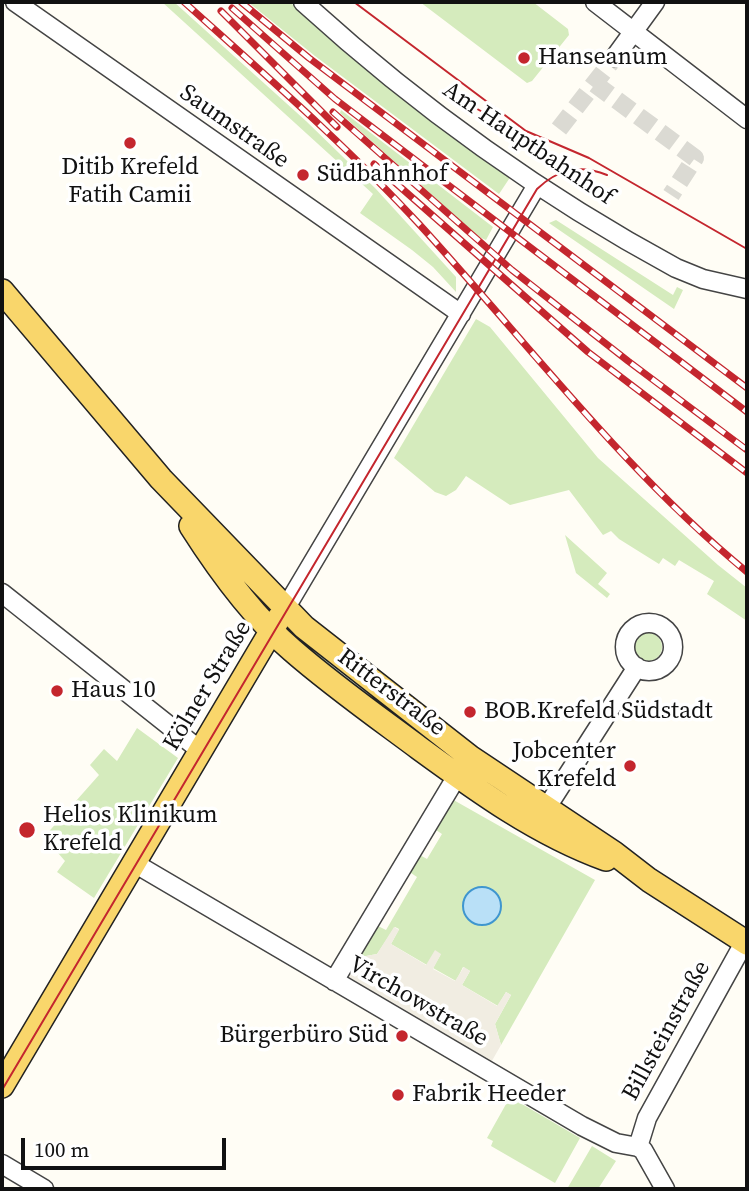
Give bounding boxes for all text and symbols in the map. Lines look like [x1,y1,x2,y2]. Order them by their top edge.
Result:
place label: Hanseanum [538,44,668,72]
marker: Hanseanum [516,50,532,66]
street label: Am Hauptbahnhof [437,76,619,212]
street label: Saumstraße [174,79,294,175]
marker: Ditib Krefeld Fatih Camii [122,135,138,151]
place label: Ditib Krefeld Fatih Camii [61,154,199,210]
place label: Südbahnhof [317,161,448,189]
marker: Südbahnhof [295,167,311,183]
street label: Kölner Straße [158,616,258,756]
street label: Ritterstraße [331,643,451,743]
place label: Haus 10 [71,677,156,705]
marker: Haus 10 [49,683,65,699]
place label: BOB.Krefeld Südstadt [484,698,713,726]
marker: BOB.Krefeld Südstadt [462,704,478,720]
place label: Jobcenter Krefeld [512,738,616,794]
marker: Jobcenter Krefeld [622,758,638,774]
place label: Helios Klinikum Krefeld [43,802,218,858]
marker: Helios Klinikum Krefeld [17,820,37,840]
street label: Virchowstraße [343,950,493,1054]
street label: Billsteinstraße [617,956,717,1106]
place label: Bürgerbüro Süd [219,1022,388,1050]
marker: Bürgerbüro Süd [394,1028,410,1044]
place label: Fabrik Heeder [412,1081,566,1109]
marker: Fabrik Heeder [390,1087,406,1103]
scale bar [24,1124,229,1168]
text: 100 m [34,1135,89,1164]

